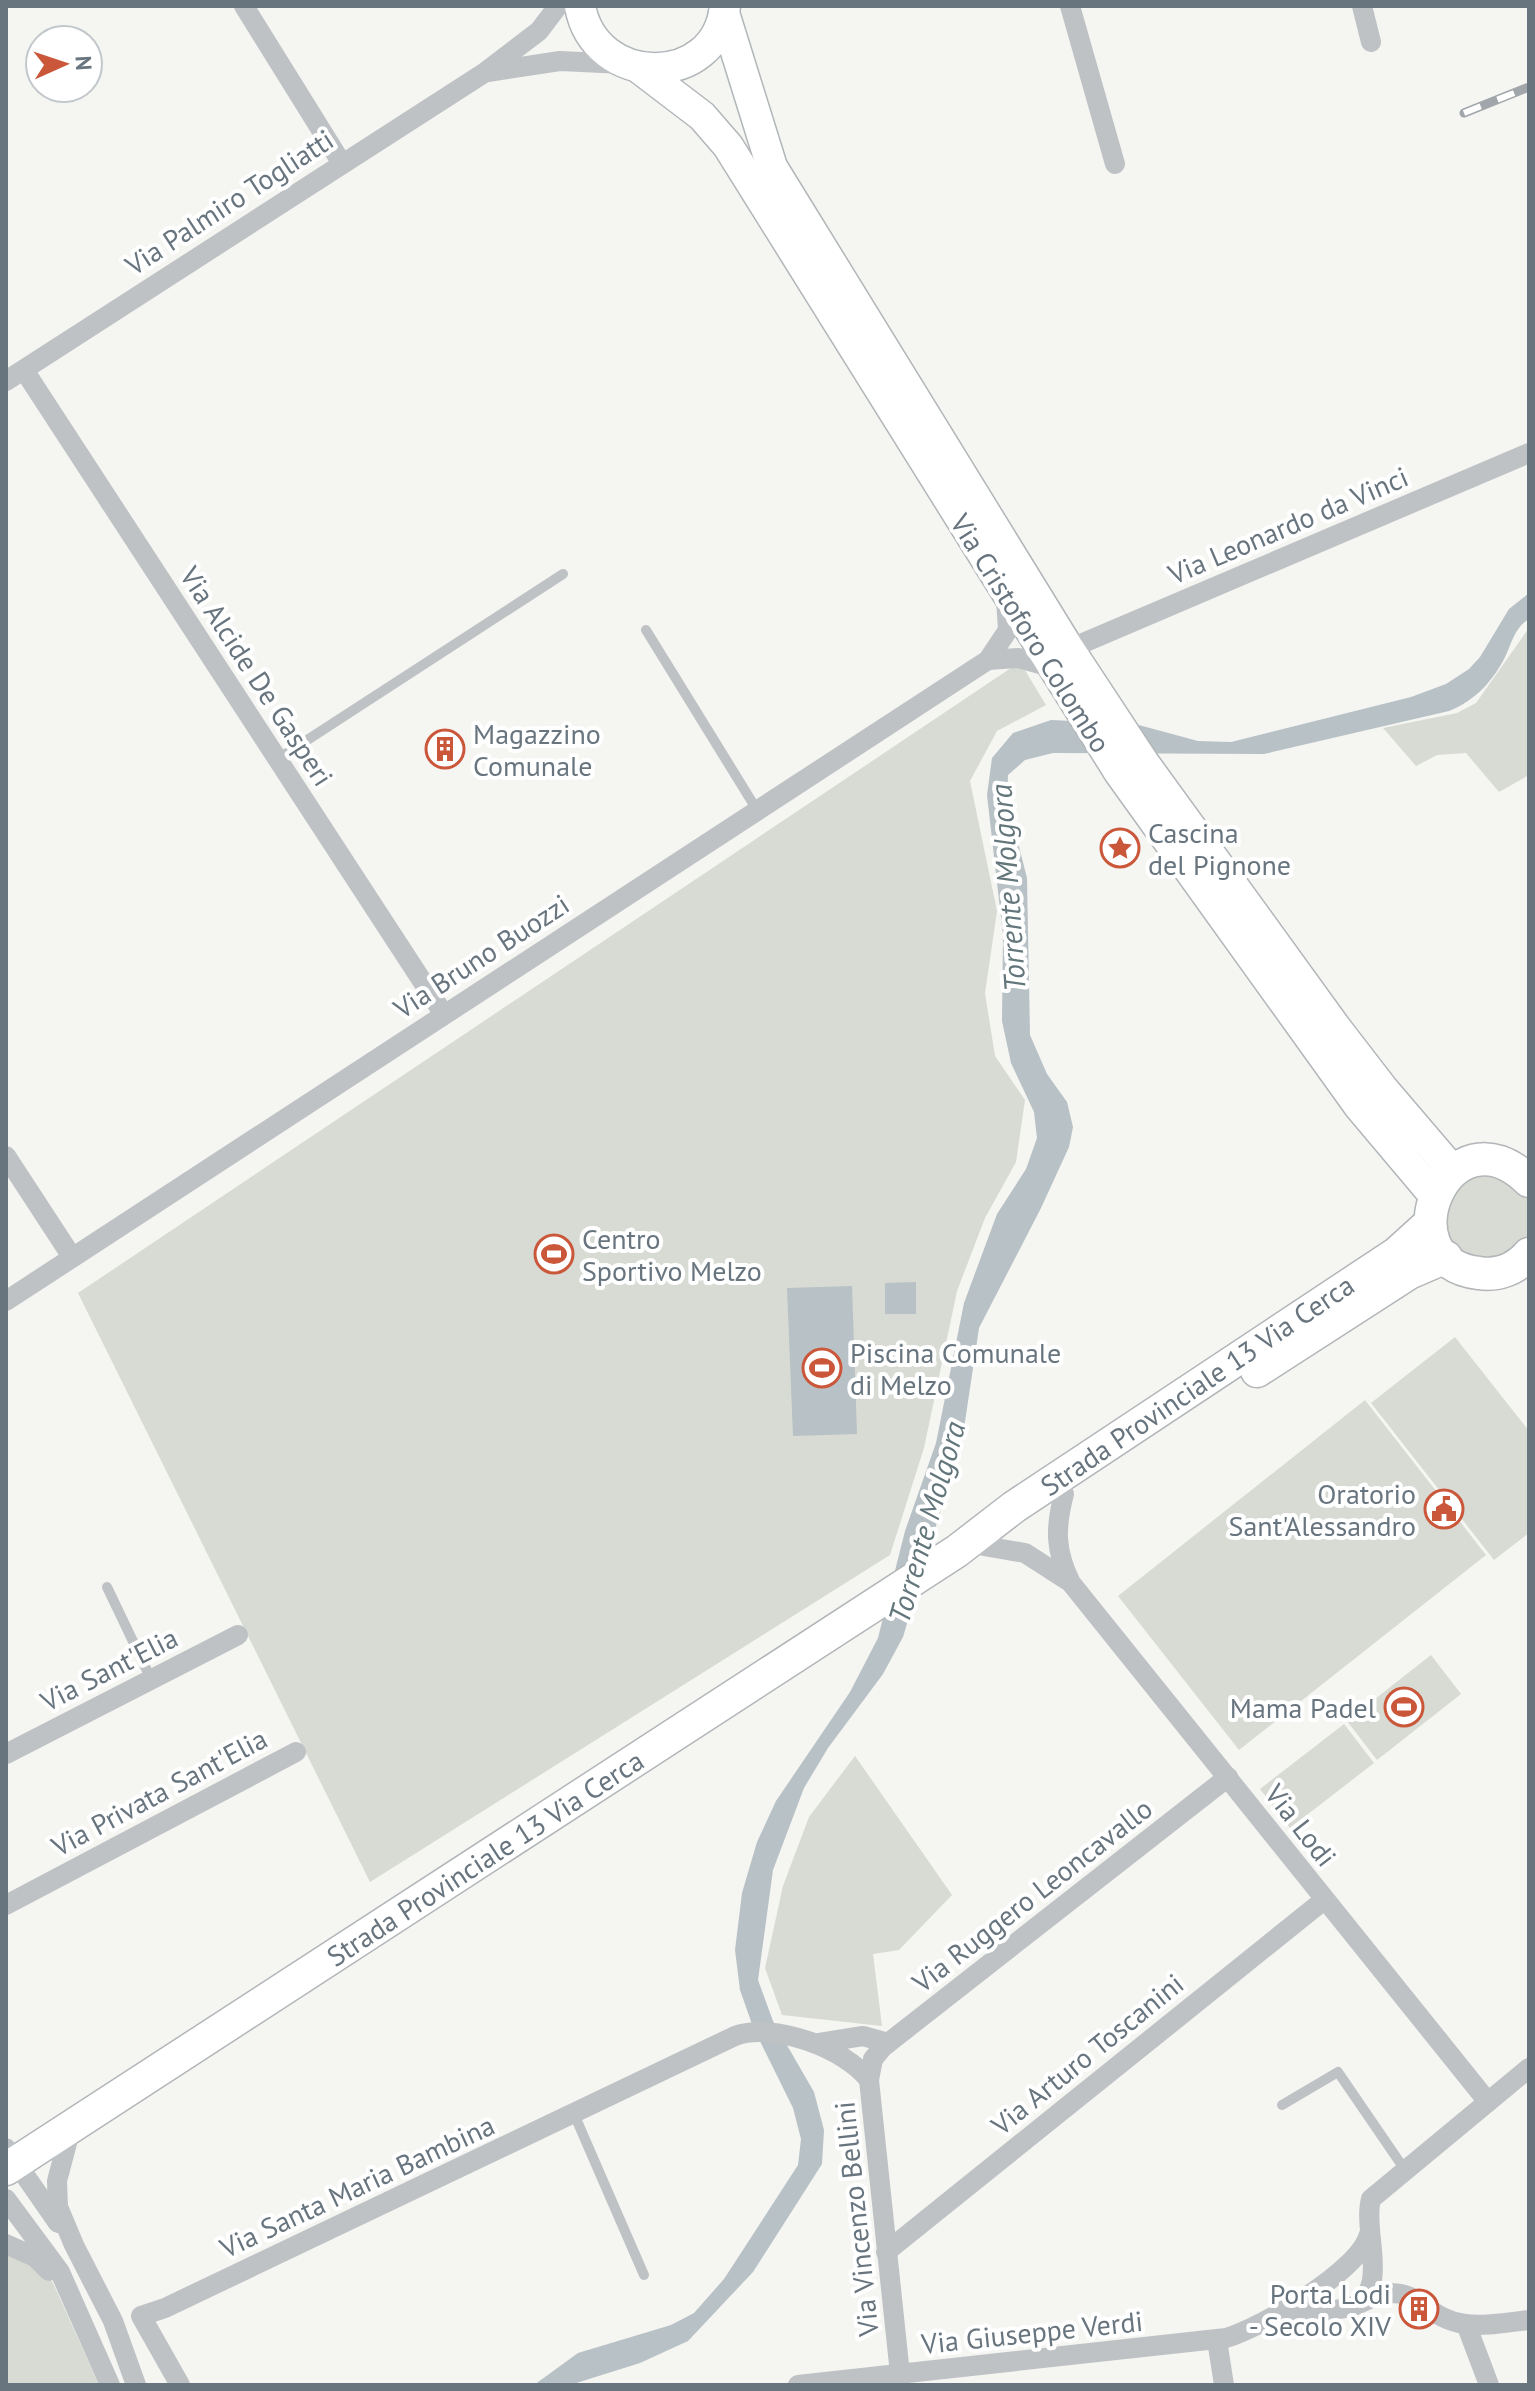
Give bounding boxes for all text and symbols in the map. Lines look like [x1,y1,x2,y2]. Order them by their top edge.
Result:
north arrow [24,24,104,104]
text: N [70,55,98,71]
street label: Via Palmiro Togliatti [117,121,340,284]
street label: Via Leonardo da Vinci [1161,458,1414,593]
street label: Via Cristoforo Colombo [942,506,1119,759]
street label: Via Alcide De Gasperi [172,558,342,793]
place label: Magazzino Comunale [473,715,601,784]
building icon: Magazzino Comunale [424,728,466,770]
water label: Torrente Molgora [980,782,1034,993]
place label: Cascina del Pignone [1148,814,1291,883]
place icon: Cascina del Pignone [1099,827,1141,869]
street label: Via Bruno Buozzi [385,885,576,1027]
place label: Centro Sportivo Melzo [582,1220,762,1289]
sports icon: Centro Sportivo Melzo [533,1233,575,1275]
street label: Strada Provinciale 13 Via Cerca [1033,1266,1361,1504]
place label: Piscina Comunale di Melzo [850,1334,1061,1403]
sports icon: Piscina Comunale di Melzo [801,1347,843,1389]
water label: Torrente Molgora [879,1416,974,1627]
place label: Oratorio Sant'Alessandro [1229,1475,1416,1544]
public building icon: Oratorio Sant'Alessandro [1423,1488,1465,1530]
street label: Via Sant'Elia [33,1619,184,1720]
sports icon: Mama Padel [1383,1686,1425,1728]
place label: Mama Padel [1230,1689,1376,1726]
street label: Via Privata Sant'Elia [44,1720,273,1865]
street label: Strada Provinciale 13 Via Cerca [320,1742,650,1974]
street label: Via Lodi [1257,1775,1345,1874]
street label: Via Ruggero Leoncavallo [904,1790,1160,2001]
street label: Via Arturo Toscanini [982,1965,1191,2144]
street label: Via Vincenzo Bellini [825,2100,887,2339]
street label: Via Santa Maria Bambina [213,2106,500,2266]
place label: Porta Lodi - Secolo XIV [1249,2275,1391,2344]
building icon: Porta Lodi - Secolo XIV [1398,2288,1440,2330]
street label: Via Giuseppe Verdi [919,2302,1144,2362]

